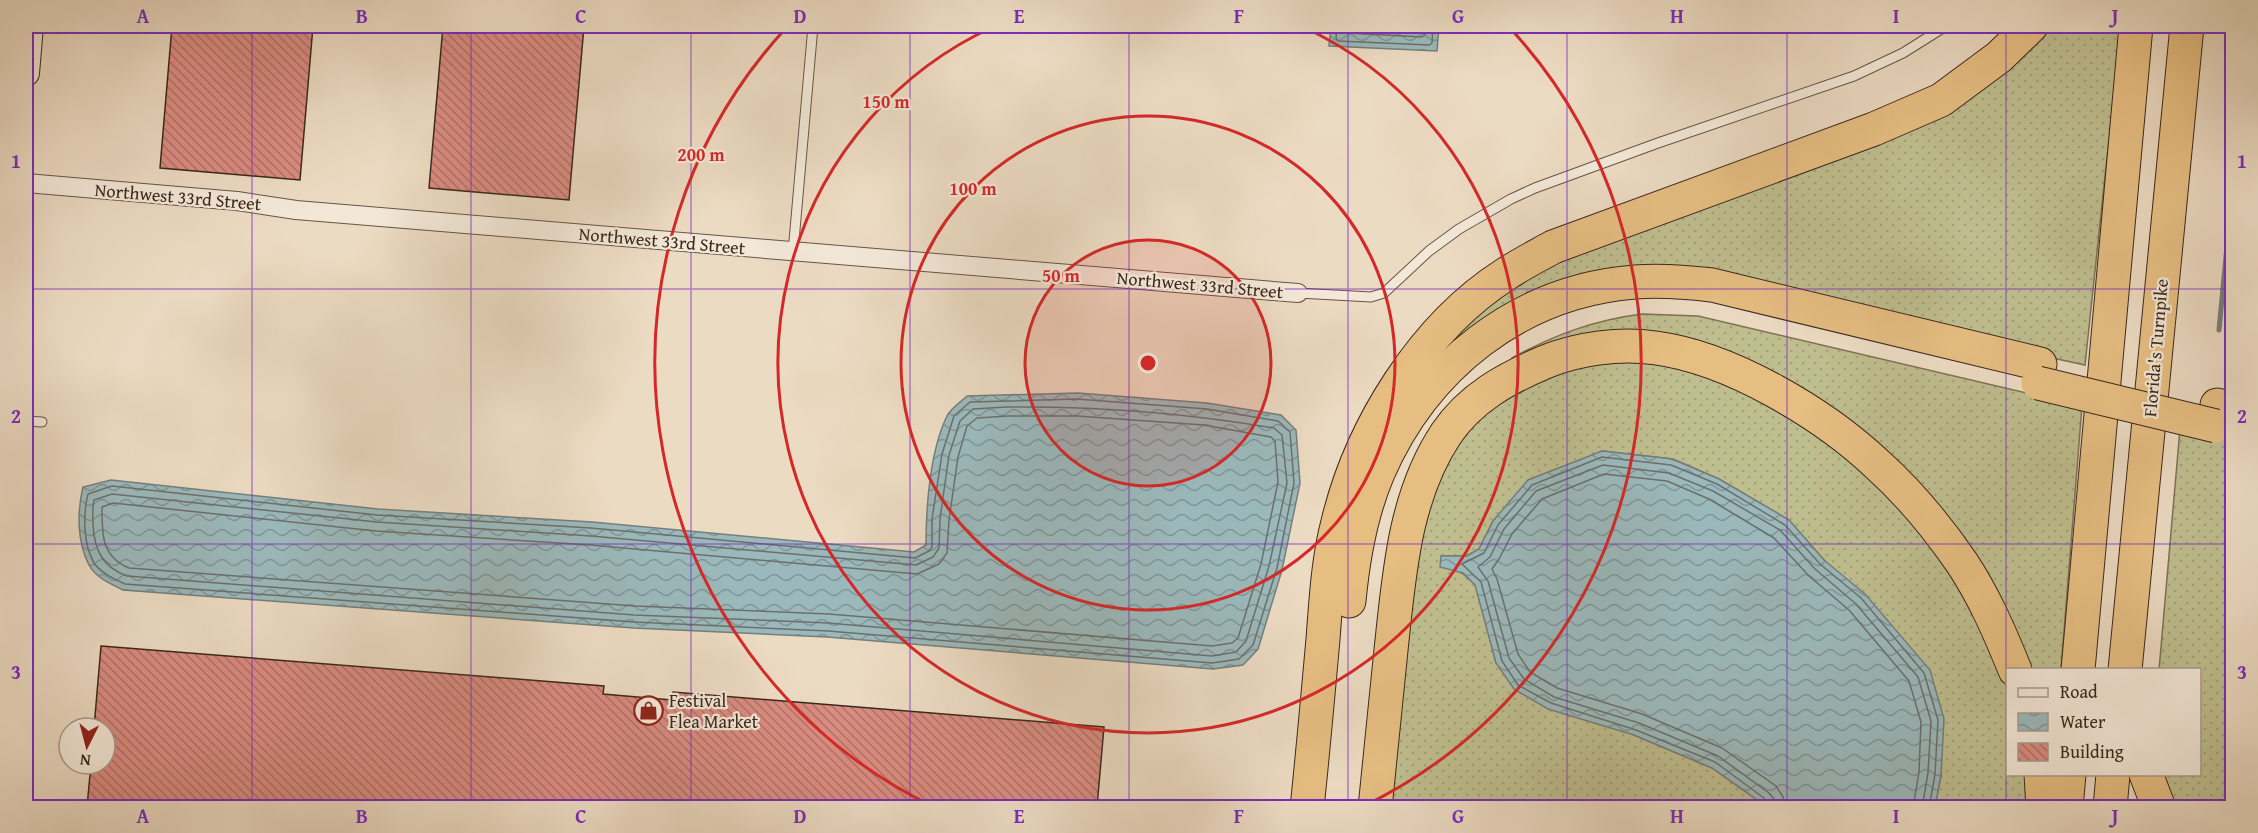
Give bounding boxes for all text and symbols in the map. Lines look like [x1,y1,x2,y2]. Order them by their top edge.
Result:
text: A [137,1,150,30]
text: B [356,1,368,30]
text: C [575,1,587,30]
text: D [793,1,807,30]
text: E [1014,1,1025,30]
text: F [1234,1,1244,30]
text: G [1452,1,1464,30]
text: H [1670,1,1684,30]
text: I [1893,1,1899,30]
text: J [2109,1,2119,30]
text: 150 m [862,88,910,115]
text: 200 m [677,141,725,168]
text: 1 [11,146,21,175]
text: 1 [2237,146,2247,175]
text: 100 m [949,175,997,202]
street label: Northwest 33rd Street [94,176,263,217]
street label: Northwest 33rd Street [578,220,747,261]
text: 50 m [1042,262,1081,289]
street label: Northwest 33rd Street [1116,264,1285,305]
street label: Florida's Turnpike [2136,278,2175,418]
centre of rings [1138,353,1158,373]
text: 2 [11,401,21,430]
text: 2 [2237,401,2247,430]
text: 3 [11,657,21,686]
text: 3 [2237,657,2247,686]
legend [2006,668,2201,776]
text: Road [2060,678,2098,705]
place label: Festival Flea Market [669,687,759,735]
shop icon: Festival Flea Market [632,695,664,727]
text: Water [2060,708,2106,735]
north arrow [57,716,117,776]
text: Building [2060,738,2124,765]
text: N [79,748,92,773]
text: A [137,801,150,830]
text: B [356,801,368,830]
text: C [575,801,587,830]
text: D [793,801,807,830]
text: E [1014,801,1025,830]
text: F [1234,801,1244,830]
text: G [1452,801,1464,830]
text: H [1670,801,1684,830]
text: I [1893,801,1899,830]
text: J [2109,801,2119,830]

